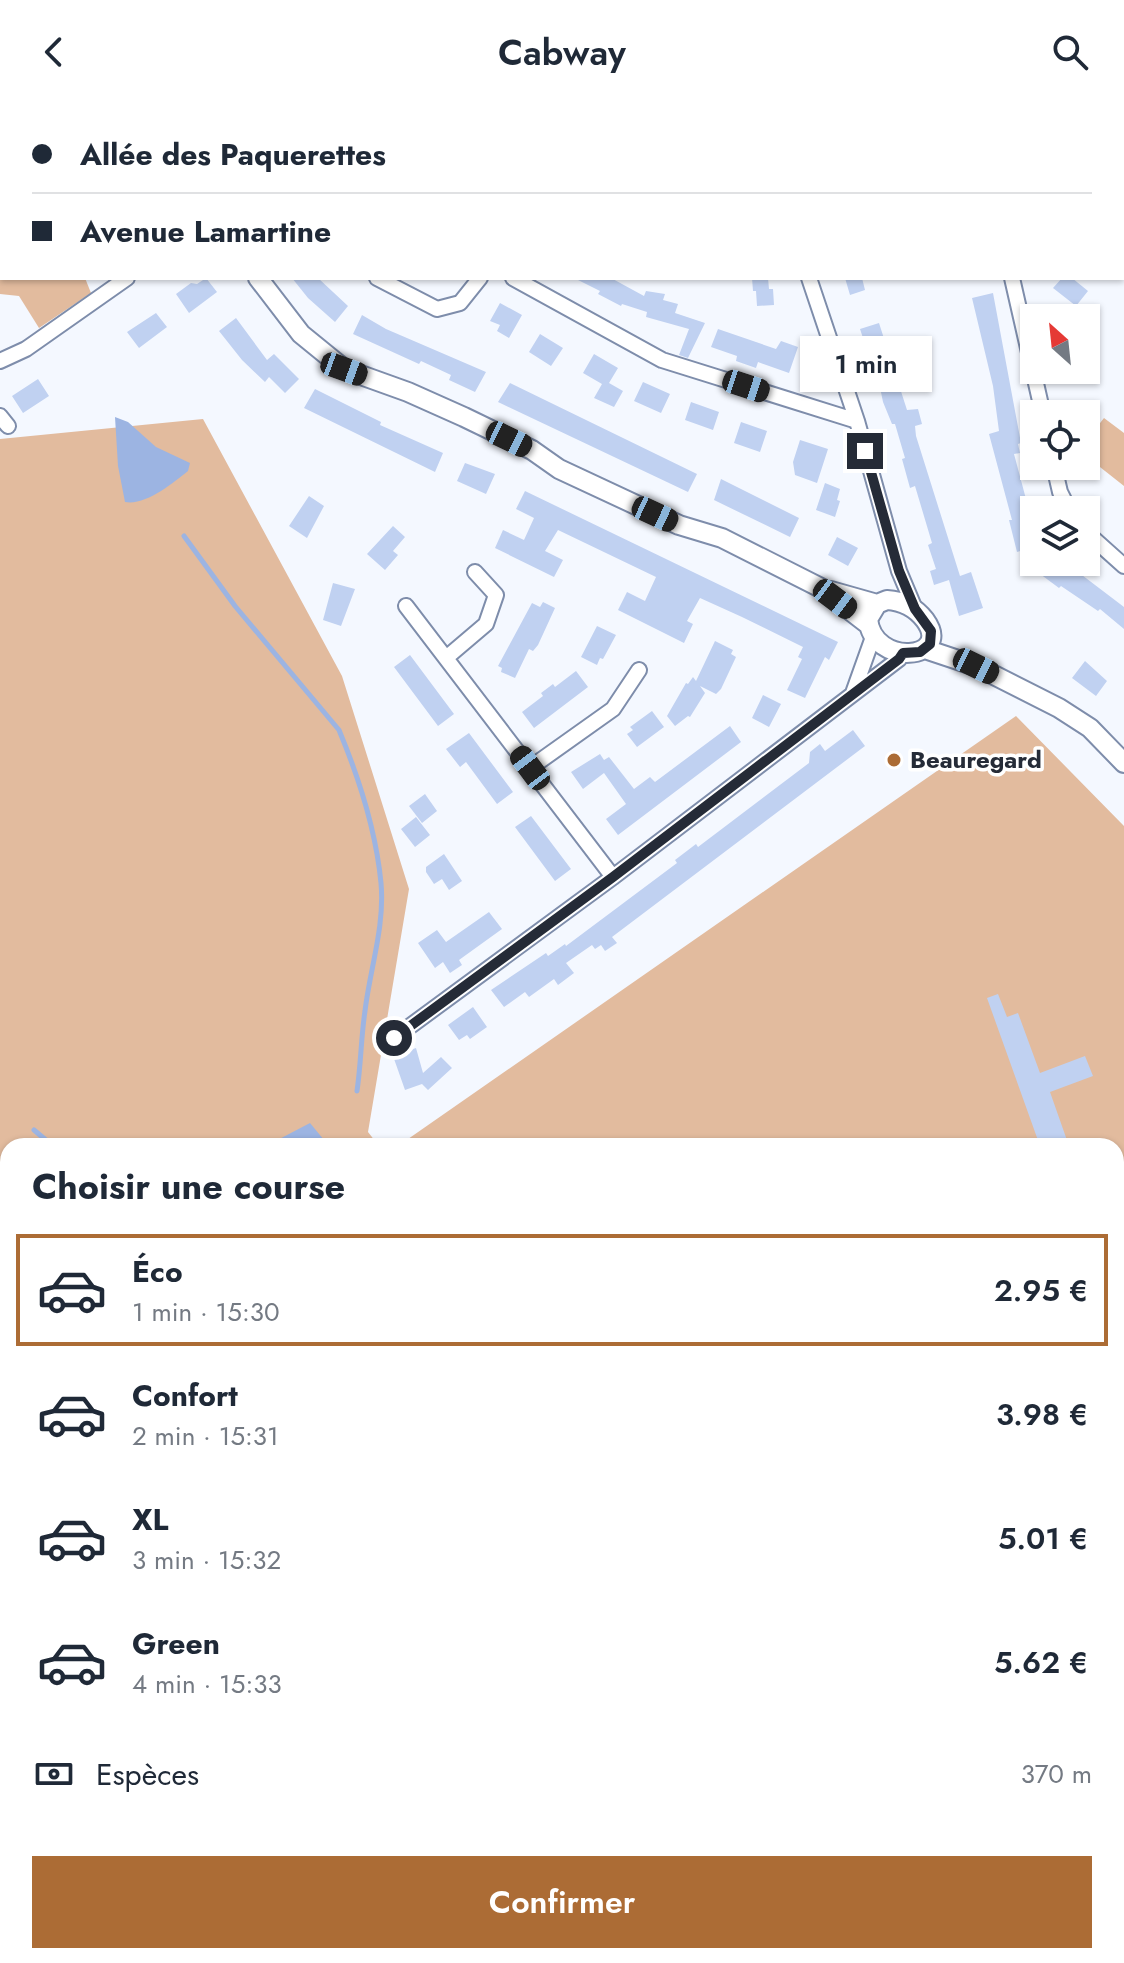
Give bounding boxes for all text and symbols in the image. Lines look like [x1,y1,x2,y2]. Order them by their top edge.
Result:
text: Cabway [498,26,626,78]
icon: back [32,30,76,74]
icon: search [1048,30,1092,74]
text: Allée des Paquerettes [80,133,386,176]
text: Avenue Lamartine [80,210,331,253]
north arrow [1020,304,1100,384]
map controls [1020,304,1100,576]
callout: 1 min [799,335,931,391]
text: 1 min [834,345,898,383]
car [317,350,371,388]
car [719,367,773,405]
button: locate [1020,400,1100,480]
car [482,418,536,460]
route end [847,433,883,469]
car [628,493,682,535]
button: layers [1020,496,1100,576]
car [809,575,861,623]
car [949,645,1003,687]
car [506,742,554,794]
place label: Beauregard [910,742,1042,777]
marker: Beauregard [885,751,903,769]
route start [376,1020,412,1056]
text: Choisir une course [32,1160,345,1212]
text: Éco [132,1250,183,1293]
icon: car [36,1254,108,1326]
text: 2.95 € [994,1269,1088,1312]
text: 1 min · 15:30 [132,1293,280,1331]
text: Confort [132,1374,238,1417]
icon: car [36,1378,108,1450]
text: 3.98 € [996,1393,1088,1436]
text: 2 min · 15:31 [132,1417,279,1455]
text: XL [132,1498,168,1541]
icon: car [36,1502,108,1574]
text: 5.01 € [998,1517,1088,1560]
text: 3 min · 15:32 [132,1541,281,1579]
text: Green [132,1622,220,1665]
icon: car [36,1626,108,1698]
text: 5.62 € [994,1641,1088,1684]
text: 4 min · 15:33 [132,1665,282,1703]
icon: cash [32,1752,76,1796]
text: Espèces [96,1753,199,1796]
text: 370 m [1021,1755,1092,1793]
button: Confirmer [32,1856,1092,1948]

